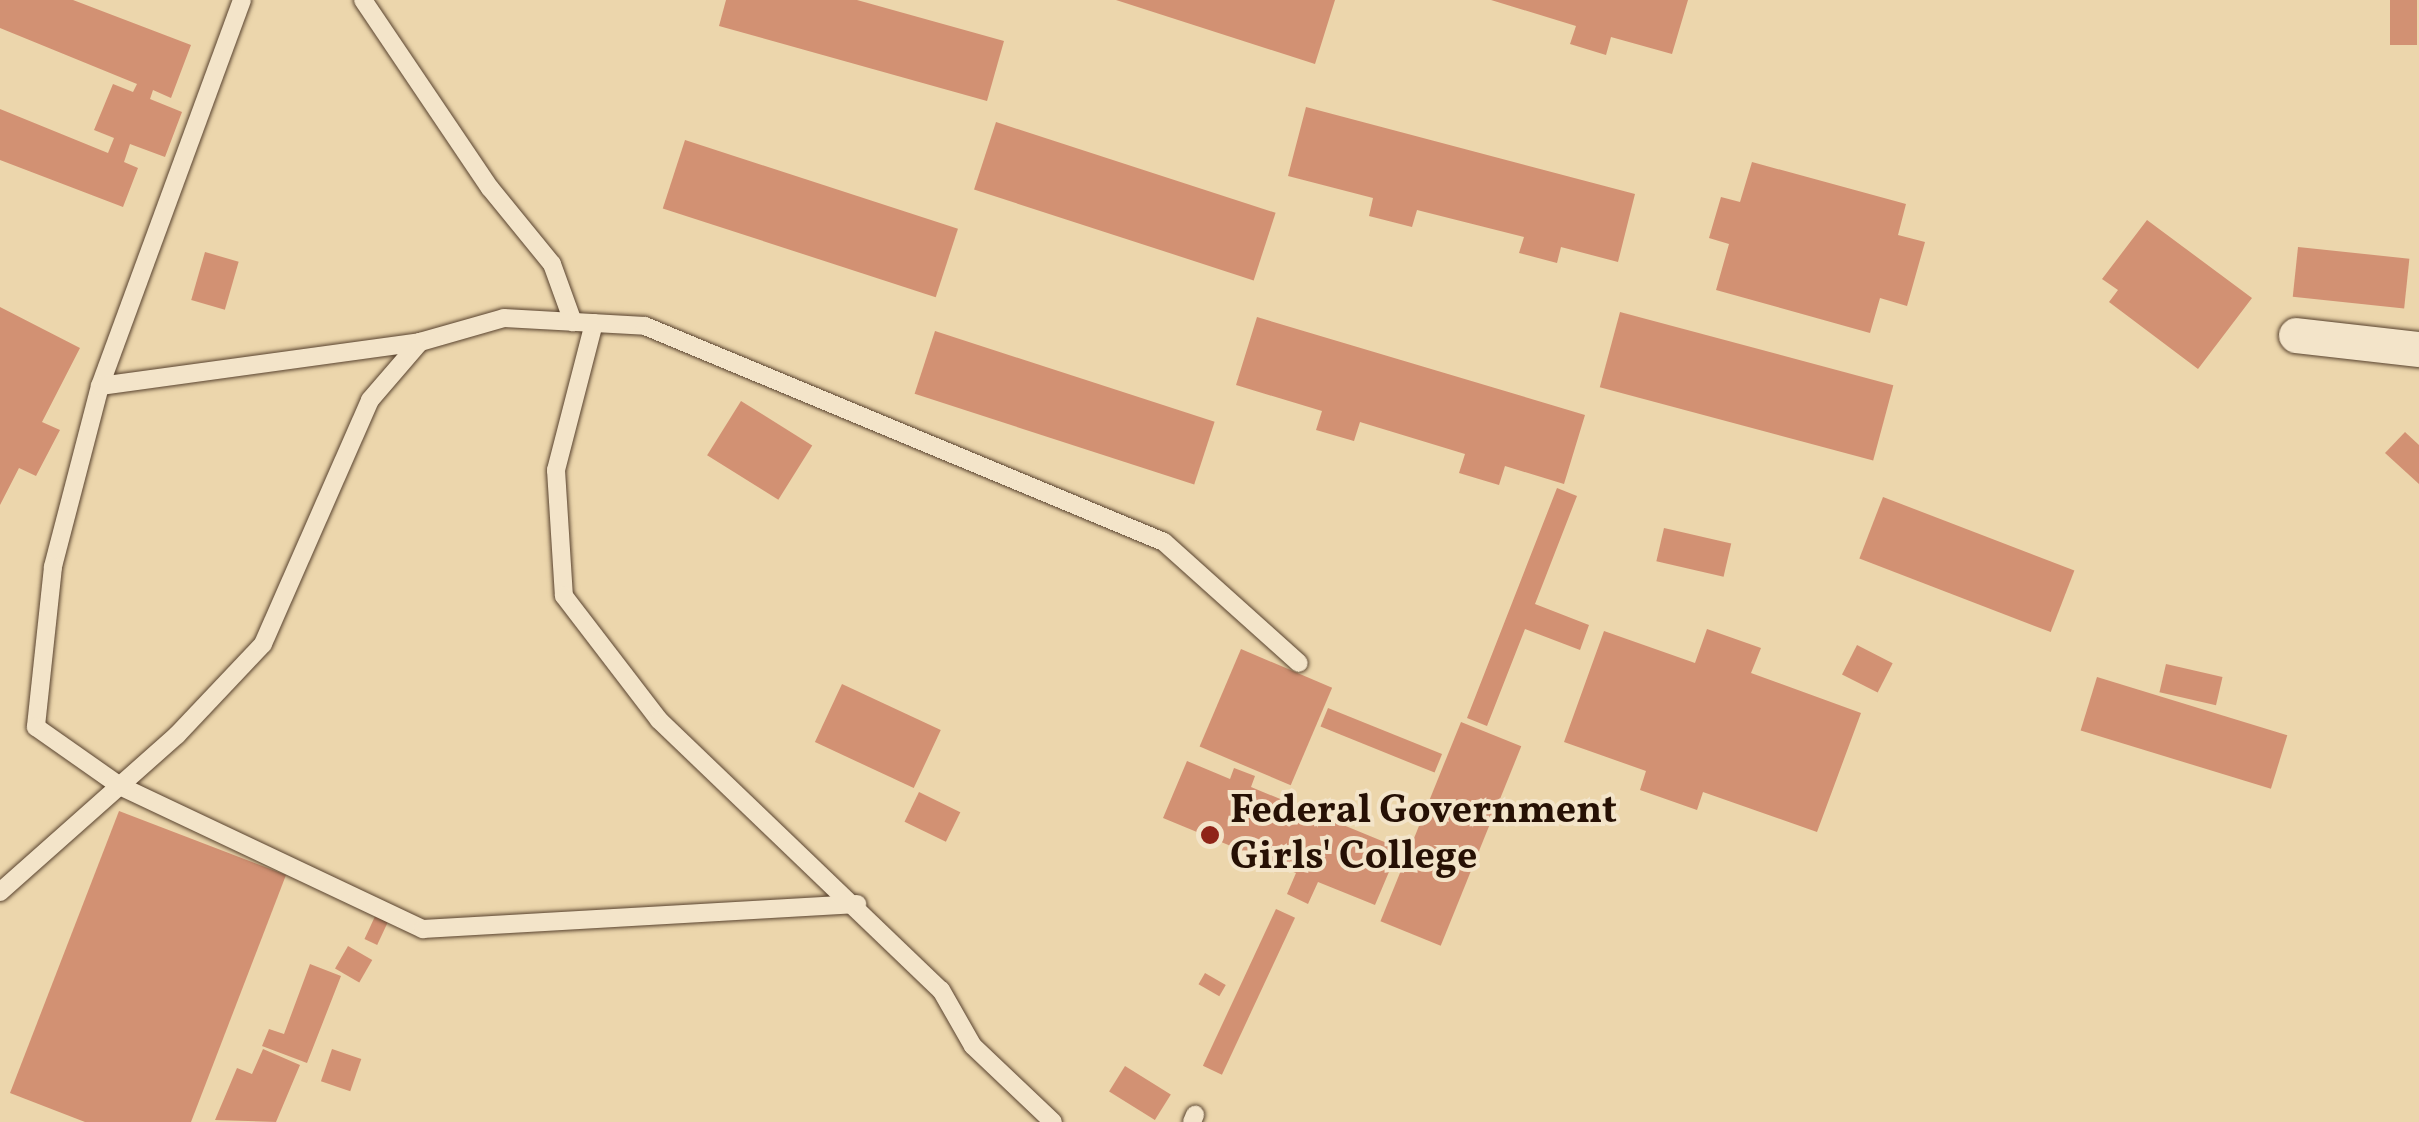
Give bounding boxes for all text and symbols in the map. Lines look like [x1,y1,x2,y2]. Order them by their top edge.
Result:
place label: Federal Government Girls' College [1230,788,1617,882]
marker: Federal Government Girls' College [1199,824,1221,846]

